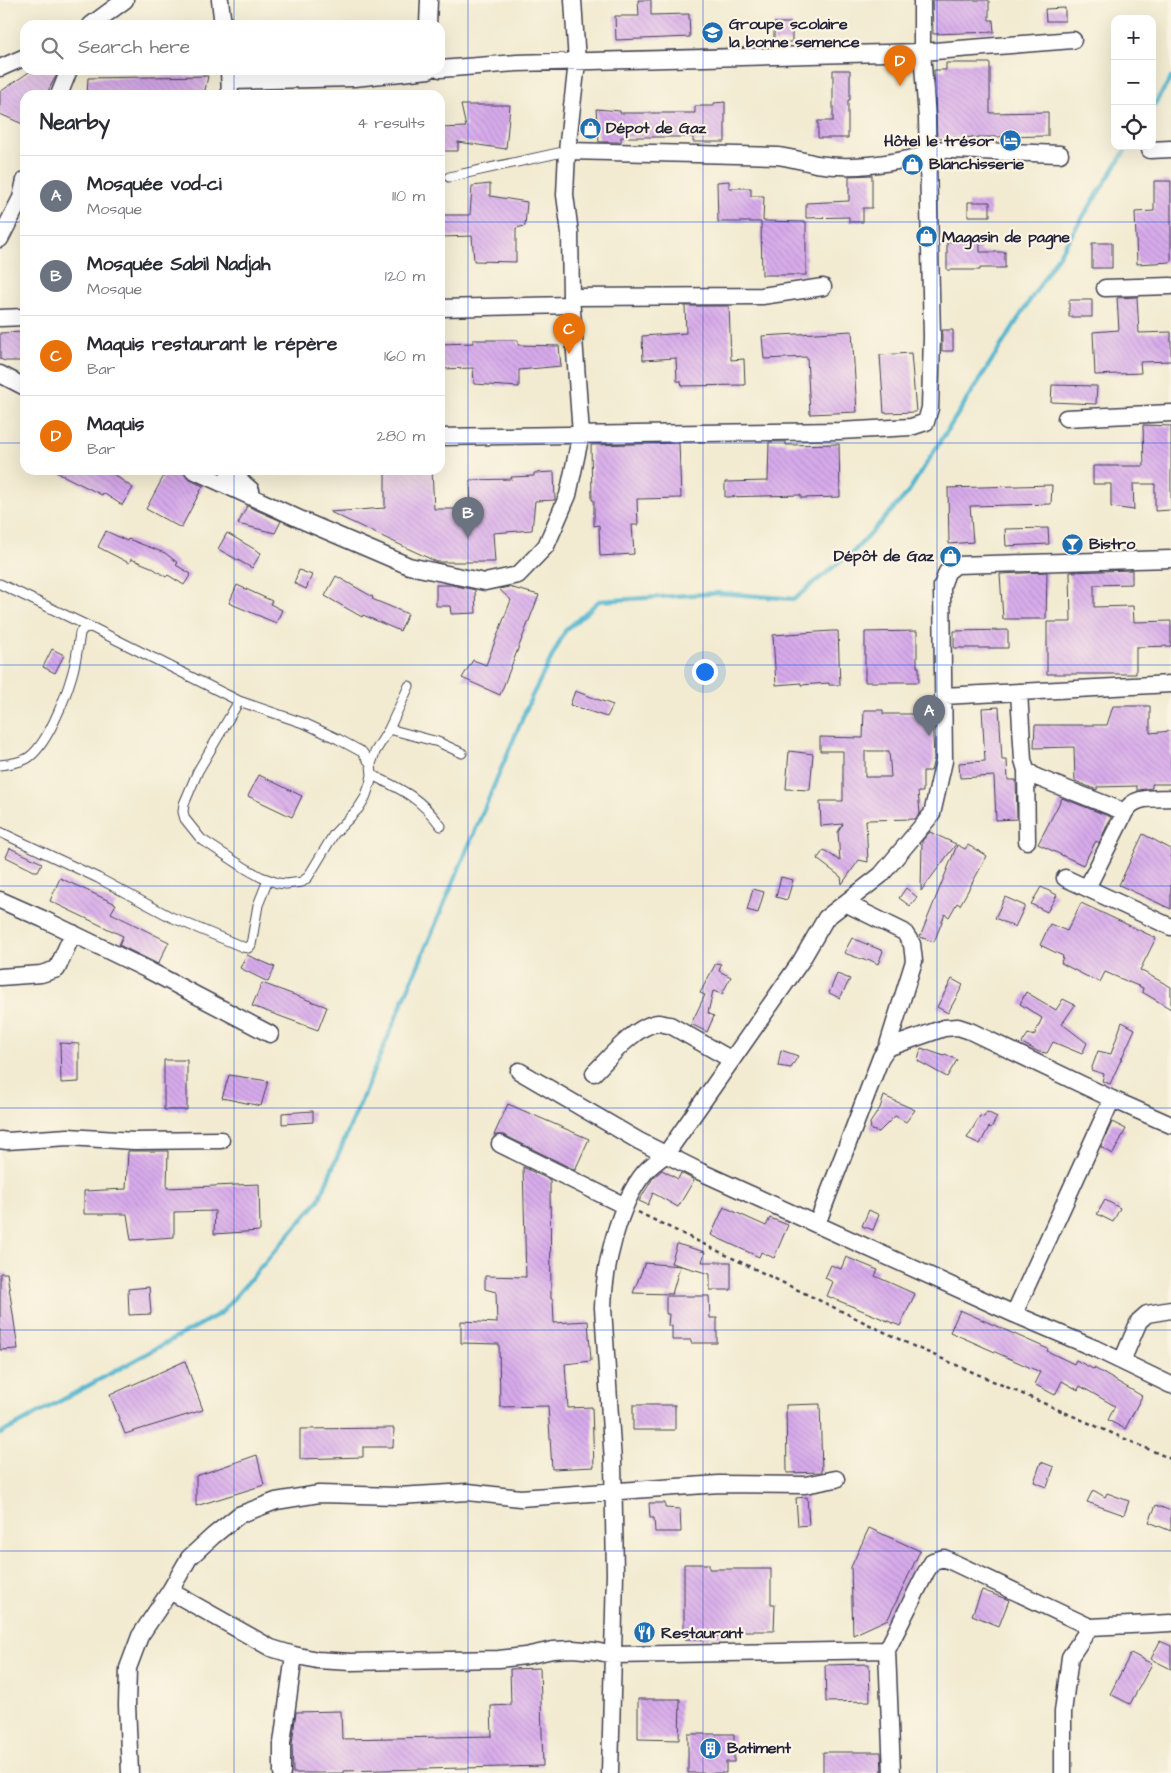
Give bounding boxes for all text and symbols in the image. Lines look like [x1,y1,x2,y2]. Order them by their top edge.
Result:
place label: Groupe scolaire la bonne semence [729,13,860,53]
map controls [1111,15,1156,150]
button: + [1111,15,1156,60]
search box [20,20,445,75]
school or university icon: Groupe scolaire la bonne semence [701,21,725,45]
icon: search [38,34,66,62]
text: Search here [78,34,190,61]
pin: D [884,45,916,86]
button: − [1111,60,1156,105]
button: locate [1111,105,1156,150]
text: Nearby [40,108,110,137]
text: 4 results [357,112,425,134]
shop icon: Dépot de Gaz [578,116,602,140]
place label: Dépot de Gaz [606,117,707,139]
hotel icon: Hôtel le trésor [998,129,1022,153]
place label: Hôtel le trésor [884,130,994,152]
shop icon: Blanchisserie [901,152,925,176]
place label: Blanchisserie [929,153,1024,175]
text: Mosquée vod-ci [87,171,222,198]
text: A [51,185,61,207]
text: 110 m [392,185,425,207]
text: Mosque [87,198,142,220]
shop icon: Magasin de pagne [914,225,938,249]
place label: Magasin de pagne [942,226,1070,250]
text: Mosquée Sabil Nadjah [87,251,270,278]
text: B [50,265,62,287]
text: 120 m [385,265,425,287]
text: Mosque [87,278,142,300]
pin: C [553,313,585,354]
text: Maquis restaurant le répère [87,331,337,358]
text: C [50,345,62,367]
text: 160 m [384,345,425,367]
text: Bar [87,358,115,380]
text: Maquis [87,411,144,438]
text: D [51,425,61,447]
text: 280 m [377,425,425,447]
text: Bar [87,438,115,460]
pin: B [452,497,484,538]
bar icon: Bistro [1061,532,1085,556]
place label: Bistro [1089,533,1136,555]
shop icon: Dépôt de Gaz [938,544,962,568]
place label: Dépôt de Gaz [834,545,935,567]
your location [692,659,718,685]
pin: A [913,695,945,736]
restaurant icon: Restaurant [633,1621,657,1645]
place label: Restaurant [661,1622,744,1644]
building icon: Batiment [699,1736,723,1760]
place label: Batiment [727,1737,792,1759]

